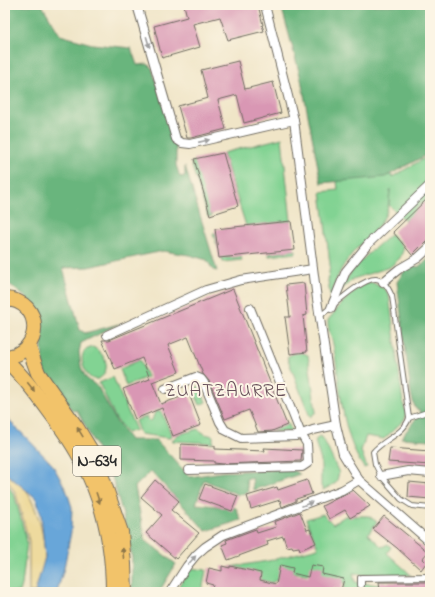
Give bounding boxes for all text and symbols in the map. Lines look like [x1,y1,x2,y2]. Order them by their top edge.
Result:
one-way arrow [145,37,151,49]
one-way arrow [198,137,210,143]
district label: ZUATZAURRE [165,378,287,405]
one-way arrow [27,382,36,393]
one-way arrow [76,427,84,437]
road number: N-634 [73,446,121,476]
one-way arrow [95,492,101,504]
one-way arrow [302,500,314,506]
one-way arrow [120,547,126,559]
one-way arrow [187,555,197,565]

